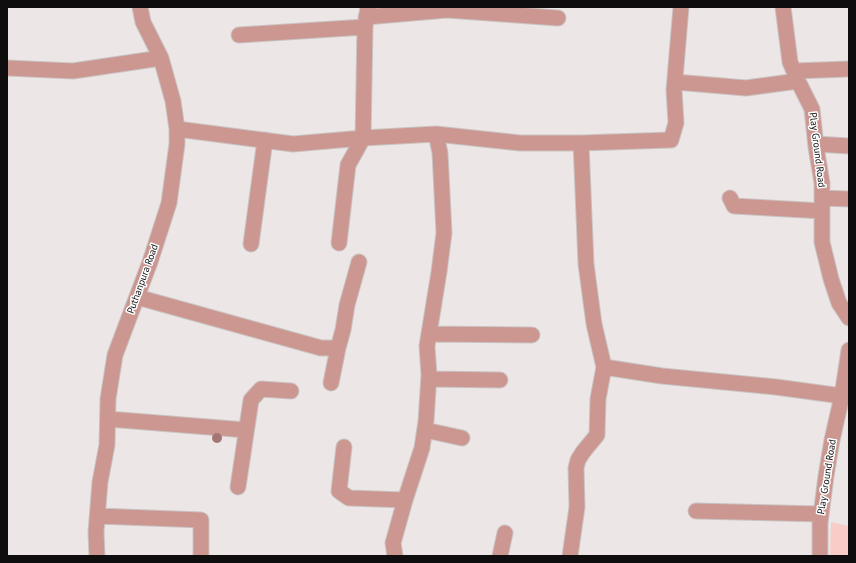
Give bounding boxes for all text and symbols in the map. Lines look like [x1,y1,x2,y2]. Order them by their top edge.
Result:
street label: Play Ground Road [806,112,828,188]
street label: Puthanpura Road [125,243,161,315]
street label: Play Ground Road [815,439,839,515]

